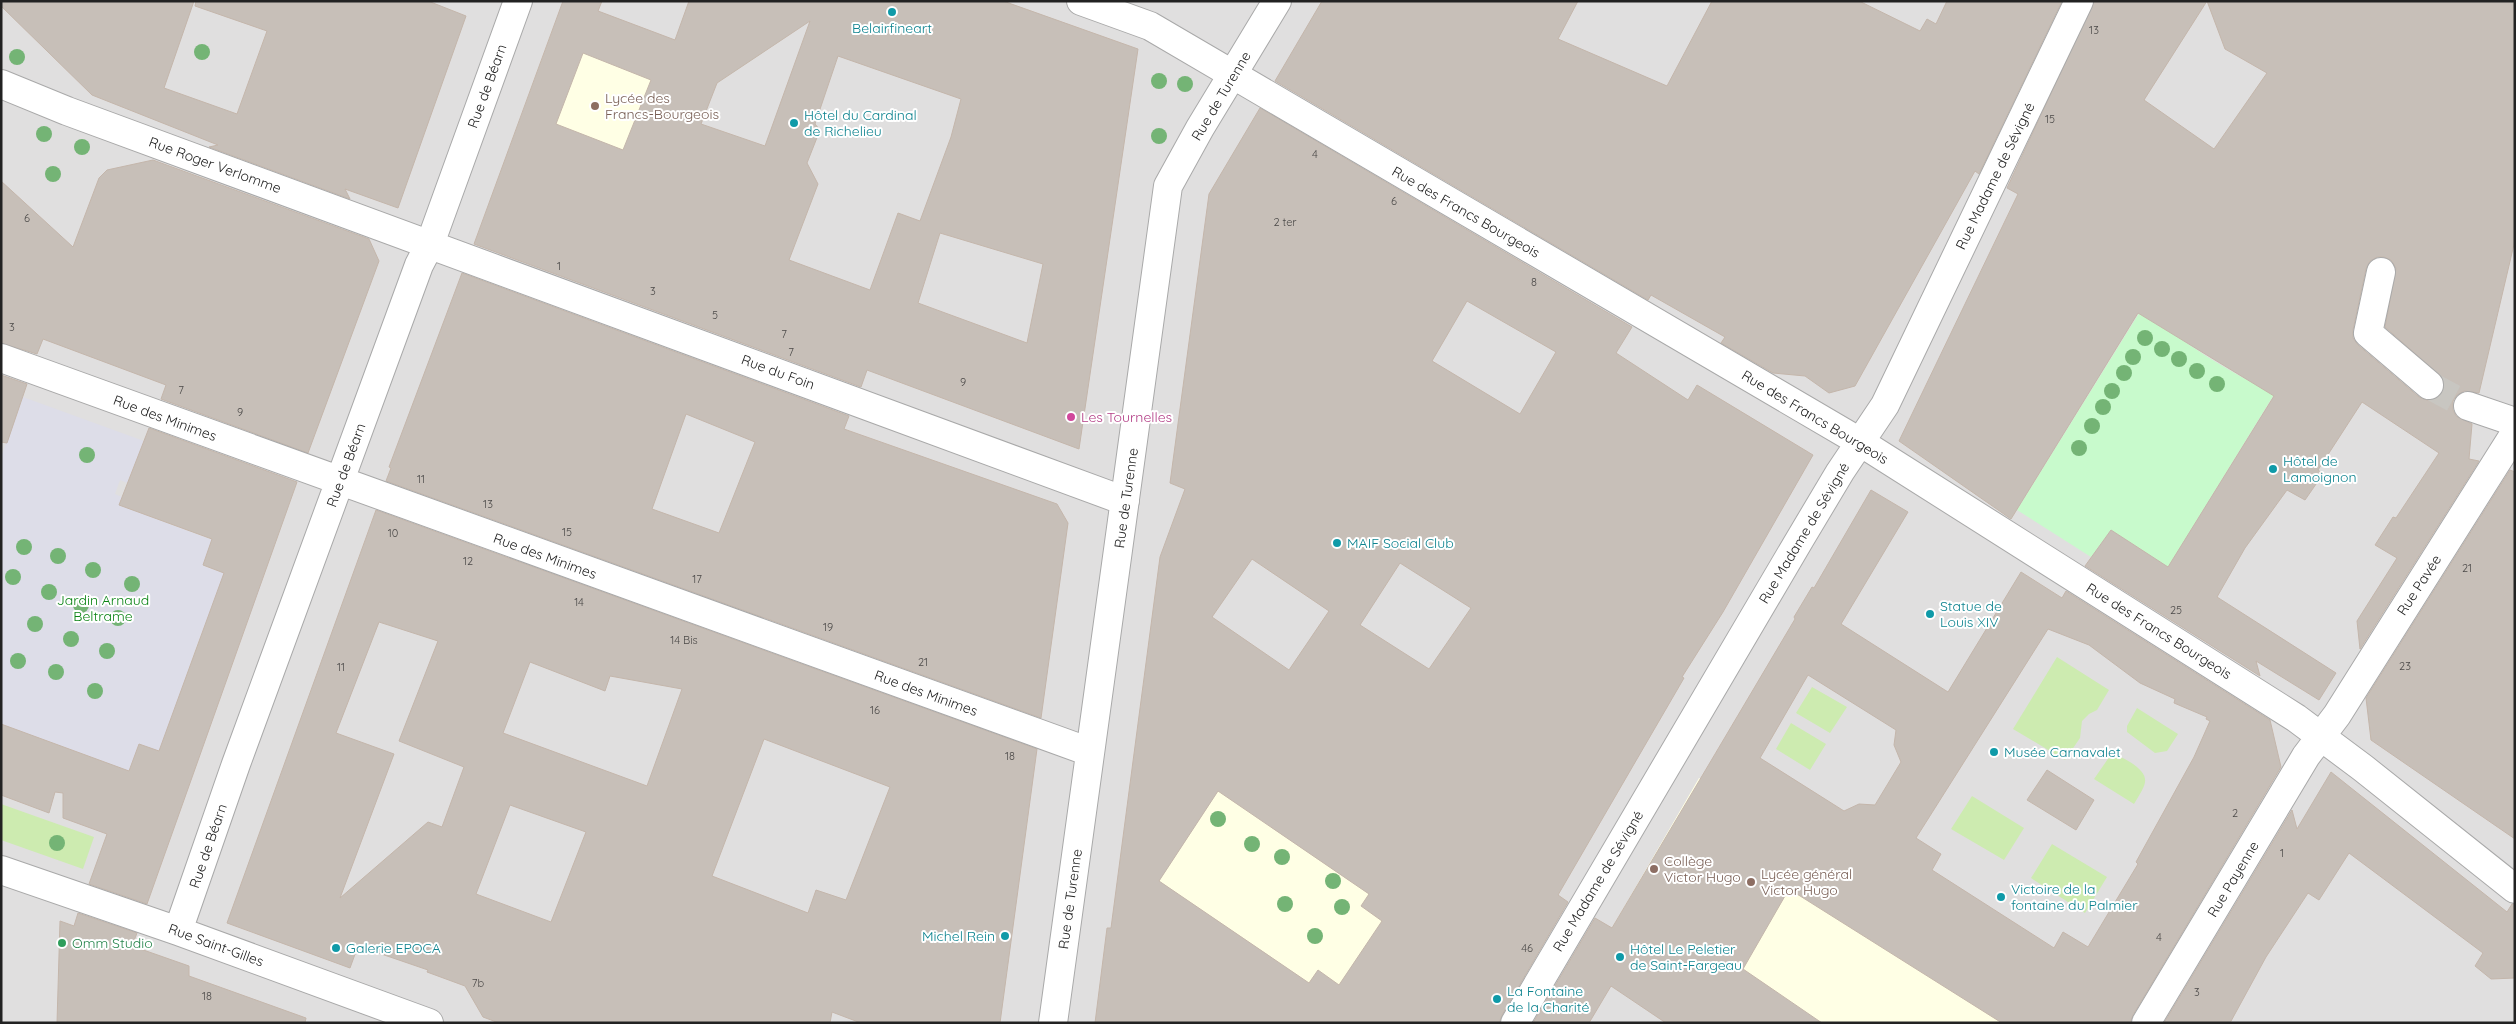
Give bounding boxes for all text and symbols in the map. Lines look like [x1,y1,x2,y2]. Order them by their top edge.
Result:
marker: Belairfineart [886,6,898,18]
place label: Belairfineart [852,19,932,37]
house number: 13 [2089,23,2099,37]
street label: Rue de Béarn [463,41,511,131]
street label: Rue de Turenne [1187,48,1255,144]
place label: Lycée des Francs-Bourgeois [605,89,719,123]
street label: Rue Madame de Sévigné [1952,99,2039,253]
marker: Lycée des Francs-Bourgeois [589,100,601,112]
place label: Hôtel du Cardinal de Richelieu [804,106,917,140]
house number: 15 [2045,112,2055,126]
marker: Hôtel du Cardinal de Richelieu [788,117,800,129]
street label: Rue Roger Verlomme [146,133,284,197]
house number: 4 [1312,147,1318,161]
street label: Rue des Francs Bourgeois [1389,162,1543,262]
house number: 6 [1391,194,1397,208]
house number: 6 [24,211,30,225]
house number: 2 ter [1273,215,1297,229]
house number: 1 [557,259,561,273]
house number: 8 [1531,275,1537,289]
house number: 3 [650,284,656,298]
house number: 5 [712,308,718,322]
house number: 3 [9,320,15,334]
house number: 7 [781,327,787,341]
house number: 7 [788,345,794,359]
street label: Rue du Foin [739,350,817,394]
street label: Rue des Francs Bourgeois [1738,366,1892,468]
house number: 9 [960,375,966,389]
house number: 7 [178,383,184,397]
street label: Rue des Minimes [111,391,219,445]
house number: 9 [237,405,243,419]
place label: Les Tournelles [1081,408,1172,426]
marker: Les Tournelles [1065,411,1077,423]
street label: Rue de Béarn [322,420,370,510]
street label: Rue de Turenne [1110,447,1142,549]
place label: Hôtel de Lamoignon [2283,452,2357,486]
street label: Rue Madame de Sévigné [1755,459,1853,607]
marker: Hôtel de Lamoignon [2267,463,2279,475]
house number: 11 [417,472,425,486]
house number: 13 [483,497,493,511]
house number: 15 [562,525,572,539]
house number: 10 [388,526,398,540]
street label: Rue des Minimes [491,529,599,583]
place label: MAIF Social Club [1347,534,1454,552]
marker: MAIF Social Club [1331,537,1343,549]
street label: Rue Pavée [2393,551,2445,619]
house number: 12 [463,554,473,568]
house number: 21 [2462,561,2472,575]
house number: 17 [692,572,702,586]
street label: Rue des Francs Bourgeois [2083,579,2235,683]
park label: Jardin Arnaud Beltrame [57,591,149,625]
house number: 14 [574,595,584,609]
place label: Statue de Louis XIV [1940,597,2002,631]
house number: 25 [2170,603,2182,617]
marker: Statue de Louis XIV [1924,608,1936,620]
house number: 19 [823,620,833,634]
house number: 14 Bis [670,633,698,647]
house number: 21 [918,655,928,669]
house number: 23 [2399,659,2411,673]
house number: 11 [337,660,345,674]
street label: Rue des Minimes [872,666,980,720]
house number: 16 [870,703,880,717]
place label: Musée Carnavalet [2004,743,2121,761]
marker: Musée Carnavalet [1988,746,2000,758]
house number: 18 [1005,749,1015,763]
street label: Rue de Béarn [185,801,231,891]
house number: 2 [2232,806,2238,820]
street label: Rue Madame de Sévigné [1549,807,1647,955]
street label: Rue Payenne [2203,838,2263,920]
house number: 1 [2280,846,2284,860]
street label: Rue de Turenne [1054,848,1086,950]
place label: Collège Victor Hugo [1664,852,1741,886]
marker: Collège Victor Hugo [1648,863,1660,875]
place label: Lycée général Victor Hugo [1761,865,1852,899]
marker: Lycée général Victor Hugo [1745,876,1757,888]
place label: Victoire de la fontaine du Palmier [2011,880,2138,914]
marker: Victoire de la fontaine du Palmier [1995,891,2007,903]
street label: Rue Saint-Gilles [166,919,266,971]
place label: Michel Rein [922,927,995,945]
marker: Michel Rein [999,930,1011,942]
house number: 4 [2156,930,2162,944]
place label: Omm Studio [72,934,153,952]
marker: Omm Studio [56,937,68,949]
place label: Galerie EPOCA [346,939,441,957]
place label: Hôtel Le Peletier de Saint-Fargeau [1630,940,1742,974]
house number: 46 [1521,941,1533,955]
marker: Galerie EPOCA [330,942,342,954]
marker: Hôtel Le Peletier de Saint-Fargeau [1614,951,1626,963]
house number: 7b [472,976,484,990]
place label: La Fontaine de la Charité [1507,982,1589,1016]
house number: 3 [2194,985,2200,999]
house number: 18 [202,989,212,1003]
marker: La Fontaine de la Charité [1491,993,1503,1005]

